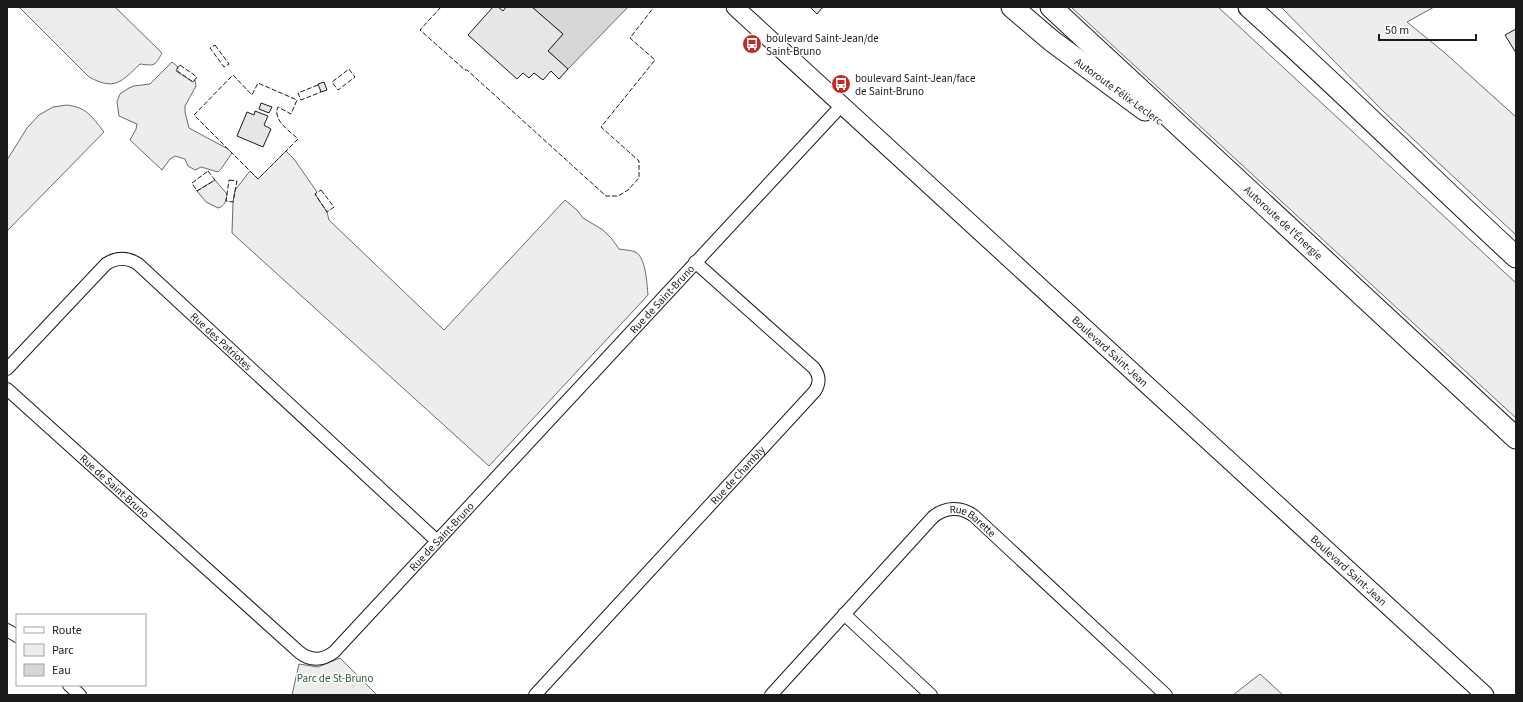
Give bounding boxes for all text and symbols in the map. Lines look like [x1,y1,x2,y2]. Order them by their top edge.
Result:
scale bar [1379,16,1476,42]
text: 50 m [1385,22,1409,39]
place label: boulevard Saint-Jean/de Saint-Bruno [766,31,879,59]
bus stop icon: boulevard Saint-Jean/de Saint-Bruno [741,33,763,55]
street label: Autoroute Félix-Leclerc [1072,54,1166,128]
place label: boulevard Saint-Jean/face de Saint-Bruno [855,71,976,99]
bus stop icon: boulevard Saint-Jean/face de Saint-Bruno [830,73,852,95]
street label: Autoroute de l'Énergie [1240,183,1326,264]
street label: Rue de Saint-Bruno [626,262,698,337]
street label: Rue des Patriotes [187,309,255,374]
street label: Boulevard Saint-Jean [1068,313,1151,390]
street label: Rue de Chambly [707,443,769,508]
street label: Rue de Saint-Bruno [76,451,153,522]
street label: Rue de Saint-Bruno [406,499,478,574]
street label: Rue Barette [949,502,999,541]
street label: Boulevard Saint-Jean [1307,532,1390,609]
legend [16,614,146,686]
text: Route [52,622,82,639]
text: Parc [52,642,74,659]
text: Eau [52,662,71,679]
park label: Parc de St-Bruno [297,671,373,686]

